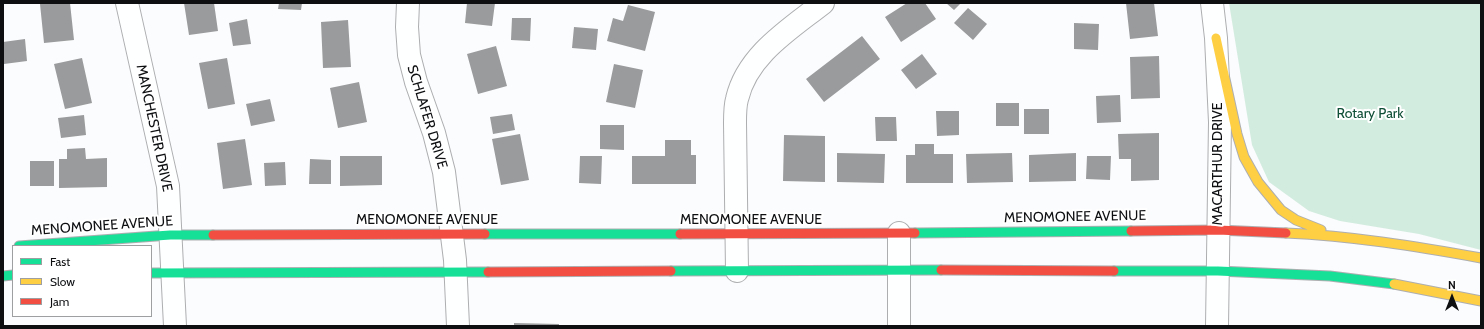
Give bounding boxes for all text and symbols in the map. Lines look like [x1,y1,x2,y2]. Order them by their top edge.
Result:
street label: MANCHESTER DRIVE [132,63,176,193]
street label: SCHLAFER DRIVE [403,63,451,171]
street label: MACARTHUR DRIVE [1210,103,1226,225]
park label: Rotary Park [1336,106,1404,122]
street label: MENOMONEE AVENUE [1004,207,1146,227]
street label: MENOMONEE AVENUE [356,212,498,228]
street label: MENOMONEE AVENUE [680,212,822,228]
street label: MENOMONEE AVENUE [30,213,174,239]
legend [12,245,152,317]
text: Fast [50,254,70,269]
text: Slow [50,274,75,289]
north arrow [1432,277,1472,317]
text: N [1448,278,1456,292]
text: Jam [50,294,69,309]

